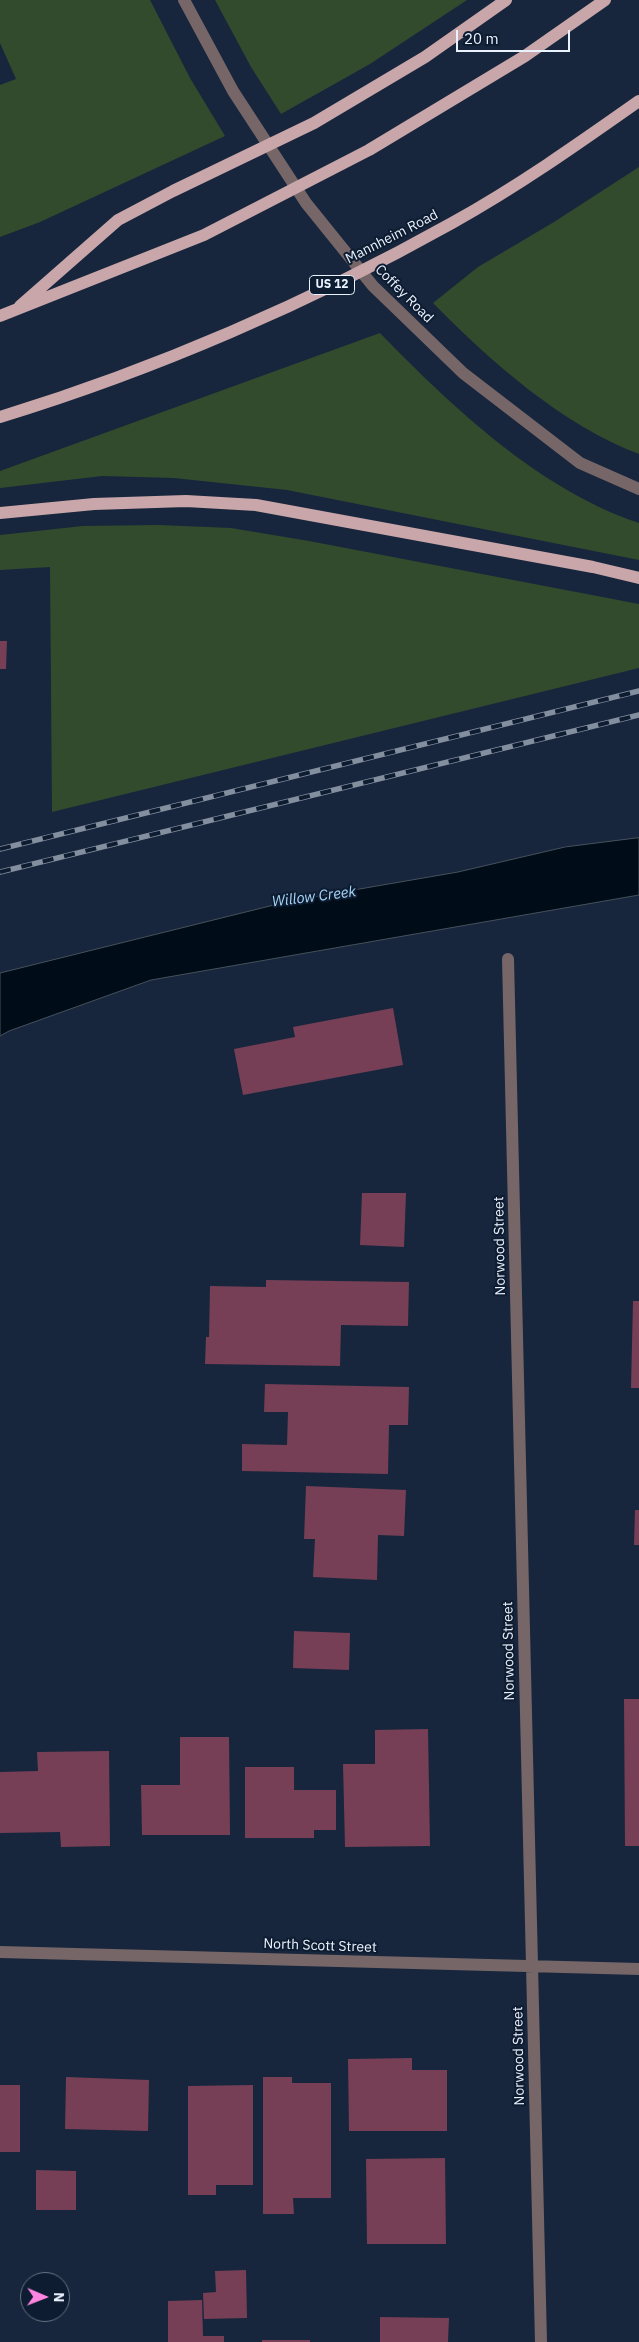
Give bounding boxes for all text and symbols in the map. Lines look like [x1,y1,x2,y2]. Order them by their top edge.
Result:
scale bar [459,20,573,52]
text: 20 m [464,29,499,48]
street label: Mannheim Road [343,206,441,268]
street label: Coffey Road [371,261,437,327]
road number: US 12 [310,276,354,294]
water label: Willow Creek [271,883,357,911]
street label: Norwood Street [491,1196,509,1296]
street label: Norwood Street [500,1601,518,1701]
street label: North Scott Street [263,1936,377,1956]
street label: Norwood Street [510,2006,528,2106]
north arrow [20,2272,70,2322]
text: N [50,2292,68,2302]

